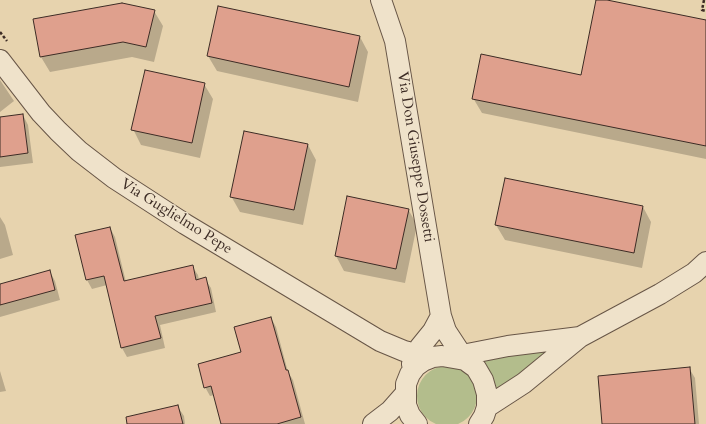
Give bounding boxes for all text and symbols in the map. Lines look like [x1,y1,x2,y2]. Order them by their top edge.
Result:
street label: Via Don Giuseppe Dossetti [393,70,437,244]
street label: Via Guglielmo Pepe [117,175,235,259]

